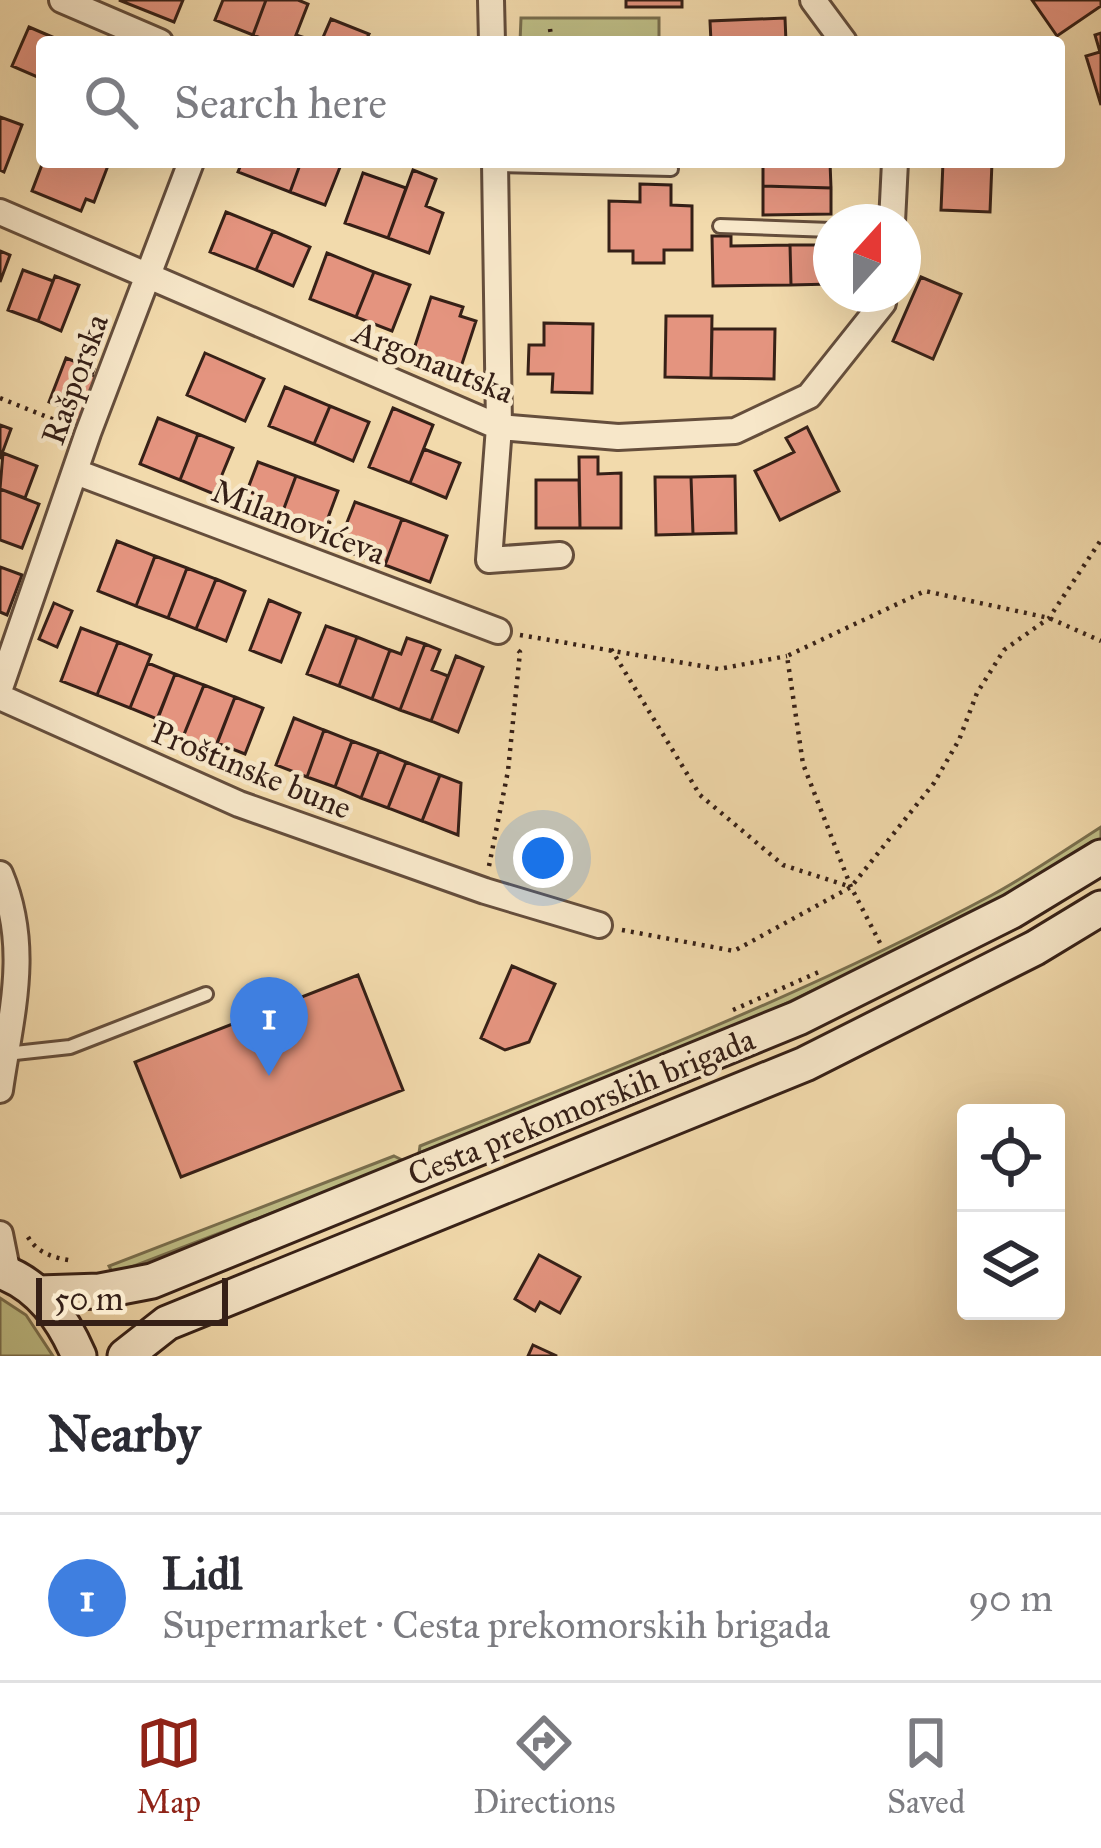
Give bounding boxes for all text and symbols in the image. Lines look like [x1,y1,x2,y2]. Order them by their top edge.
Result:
search box [36,36,1065,168]
icon: search [78,69,144,135]
text: Search here [174,75,387,130]
north arrow [813,204,921,312]
street label: Rašporska [33,309,117,450]
street label: Argonautska [346,311,520,412]
street label: Milanovićeva [206,471,391,573]
street label: Proštinske bune [146,712,357,828]
your location [513,828,573,888]
pin: 1 [230,977,308,1076]
street label: Cesta prekomorskih brigada [402,1019,761,1195]
map controls [957,1104,1065,1320]
button: locate [957,1104,1065,1212]
button: layers [957,1212,1065,1320]
scale bar [36,1272,228,1325]
text: 50 m [54,1279,123,1319]
text: Nearby [48,1403,200,1465]
text: Lidl [162,1546,242,1601]
text: 1 [79,1574,95,1622]
text: 90 m [968,1574,1053,1622]
text: Supermarket · Cesta prekomorskih brigada [162,1601,830,1649]
tab: Map [136,1710,202,1822]
tab: Directions [473,1710,615,1822]
tab: Saved [887,1710,965,1822]

